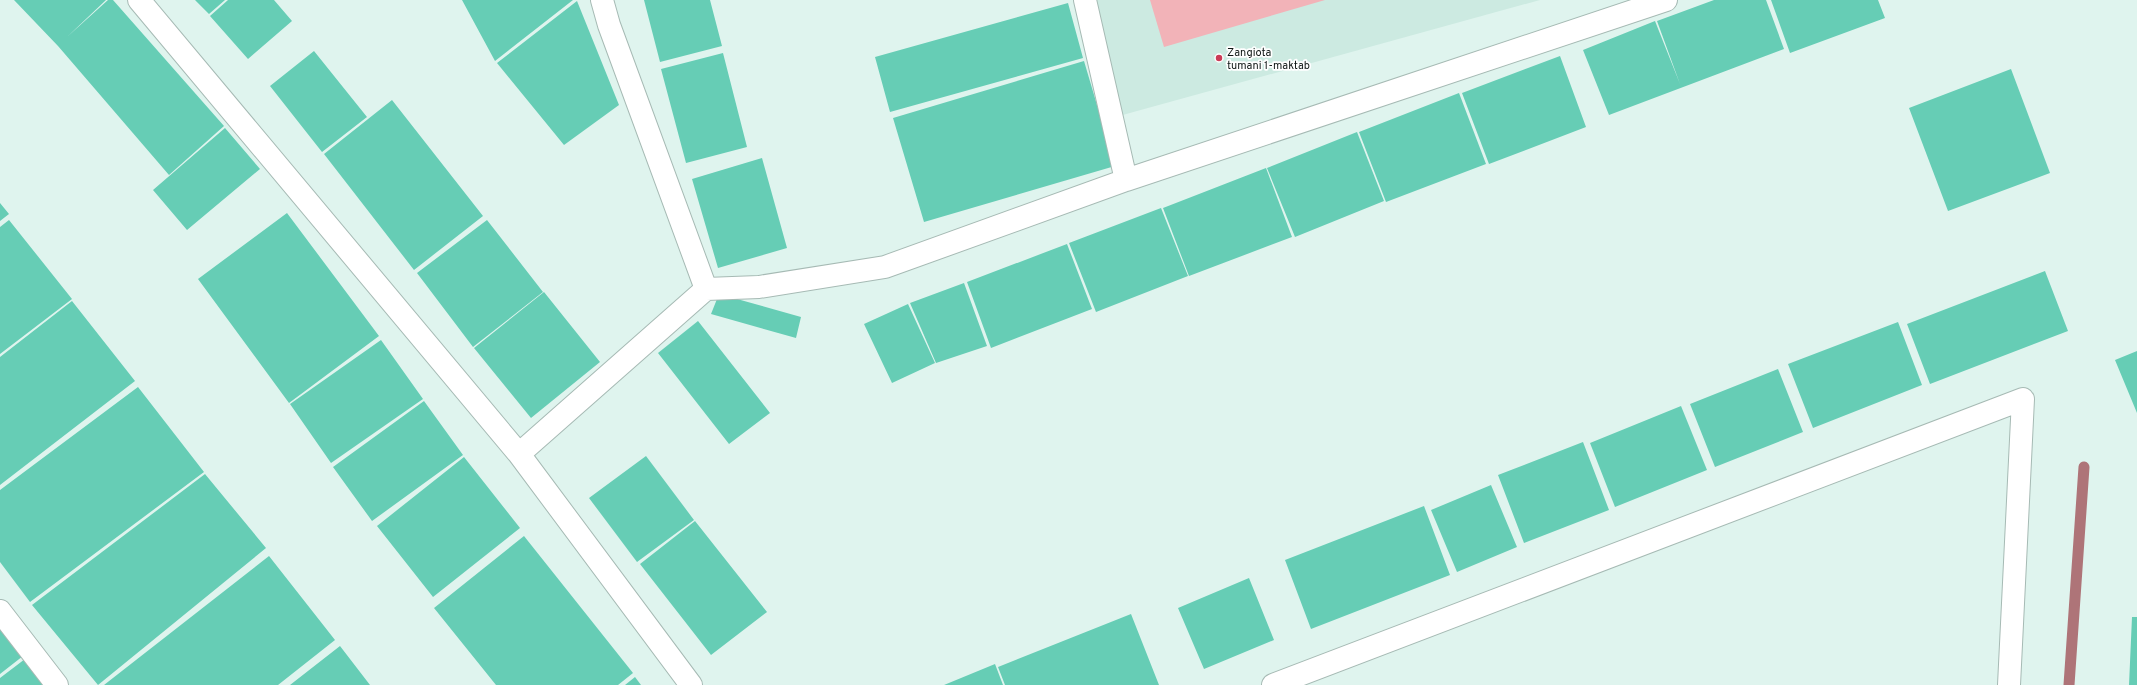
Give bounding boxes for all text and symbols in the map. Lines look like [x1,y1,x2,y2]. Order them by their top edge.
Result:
place label: Zangiota tumani 1-maktab [1227,46,1310,73]
marker: Zangiota tumani 1-maktab [1214,53,1224,63]

